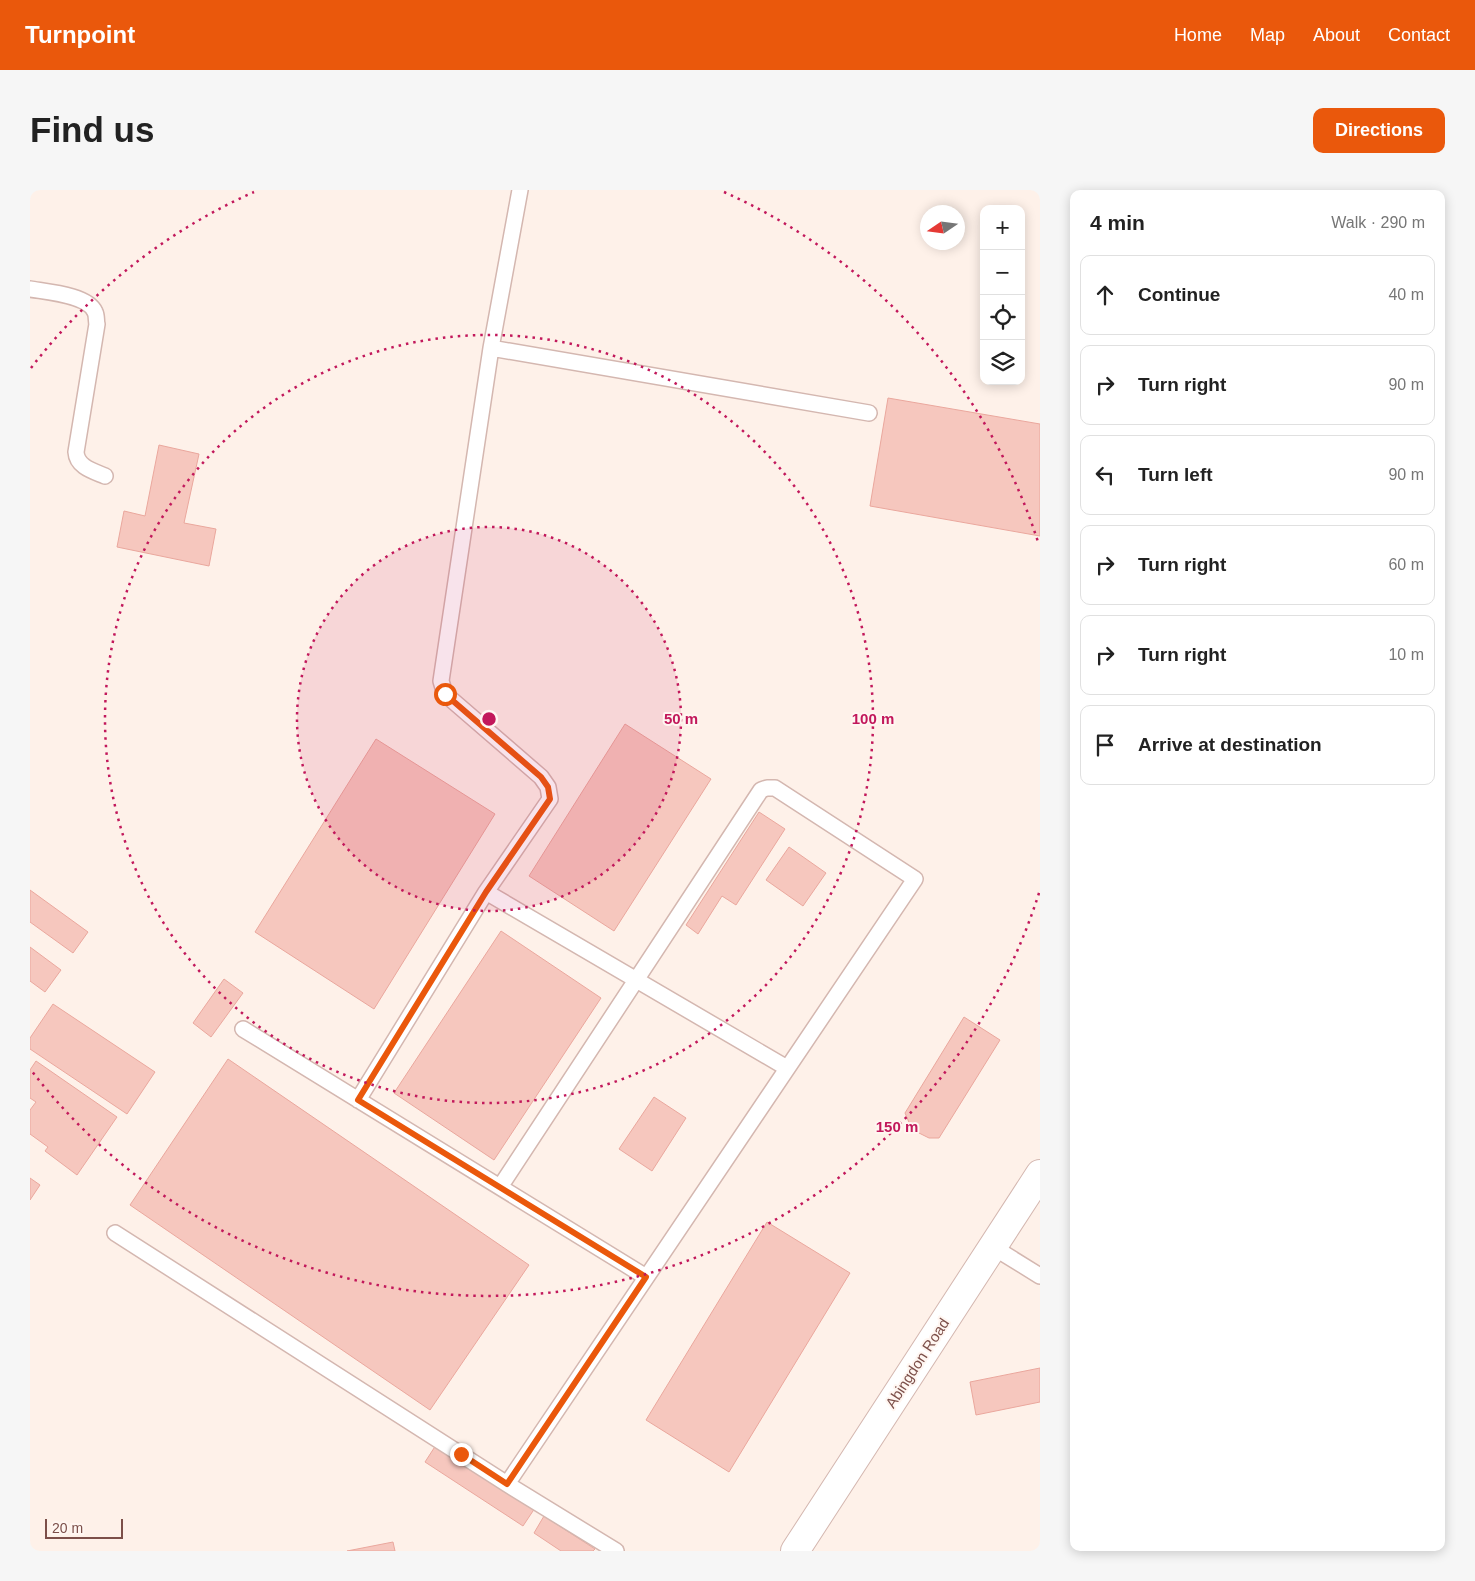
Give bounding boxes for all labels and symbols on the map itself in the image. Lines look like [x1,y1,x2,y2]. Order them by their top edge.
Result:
north arrow [920,205,965,250]
route start [434,683,457,706]
centre of rings [480,710,498,728]
text: 50 m [664,710,698,727]
text: 100 m [852,710,894,727]
text: 150 m [876,1118,918,1135]
street label: Abingdon Road [882,1315,952,1411]
route end [450,1443,473,1466]
scale bar [45,1516,122,1539]

